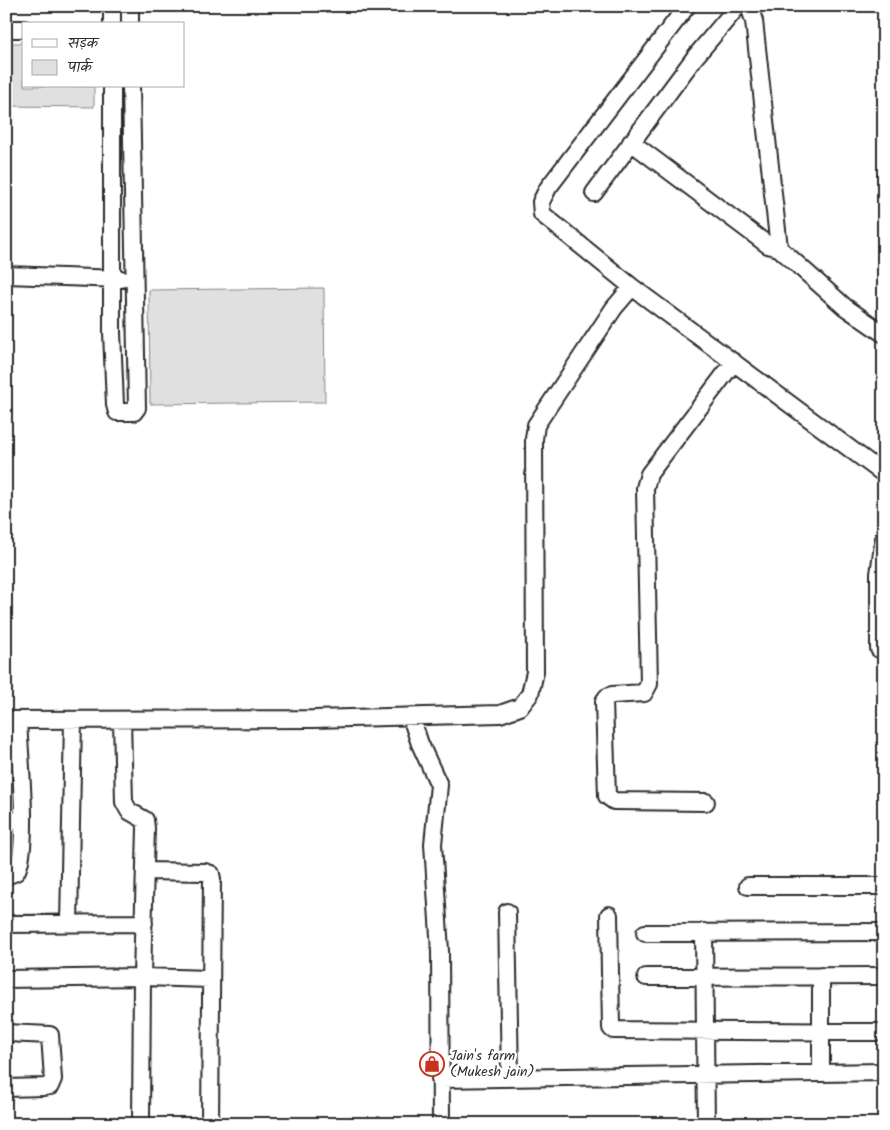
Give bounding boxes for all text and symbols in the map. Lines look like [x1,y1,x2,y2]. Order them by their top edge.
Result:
legend [22,22,185,88]
text: सड़क [68,32,100,56]
text: पार्क [67,56,94,80]
place label: Jain's farm (Mukesh jain) [450,1045,535,1083]
shop icon: Jain's farm (Mukesh jain) [419,1051,445,1077]

